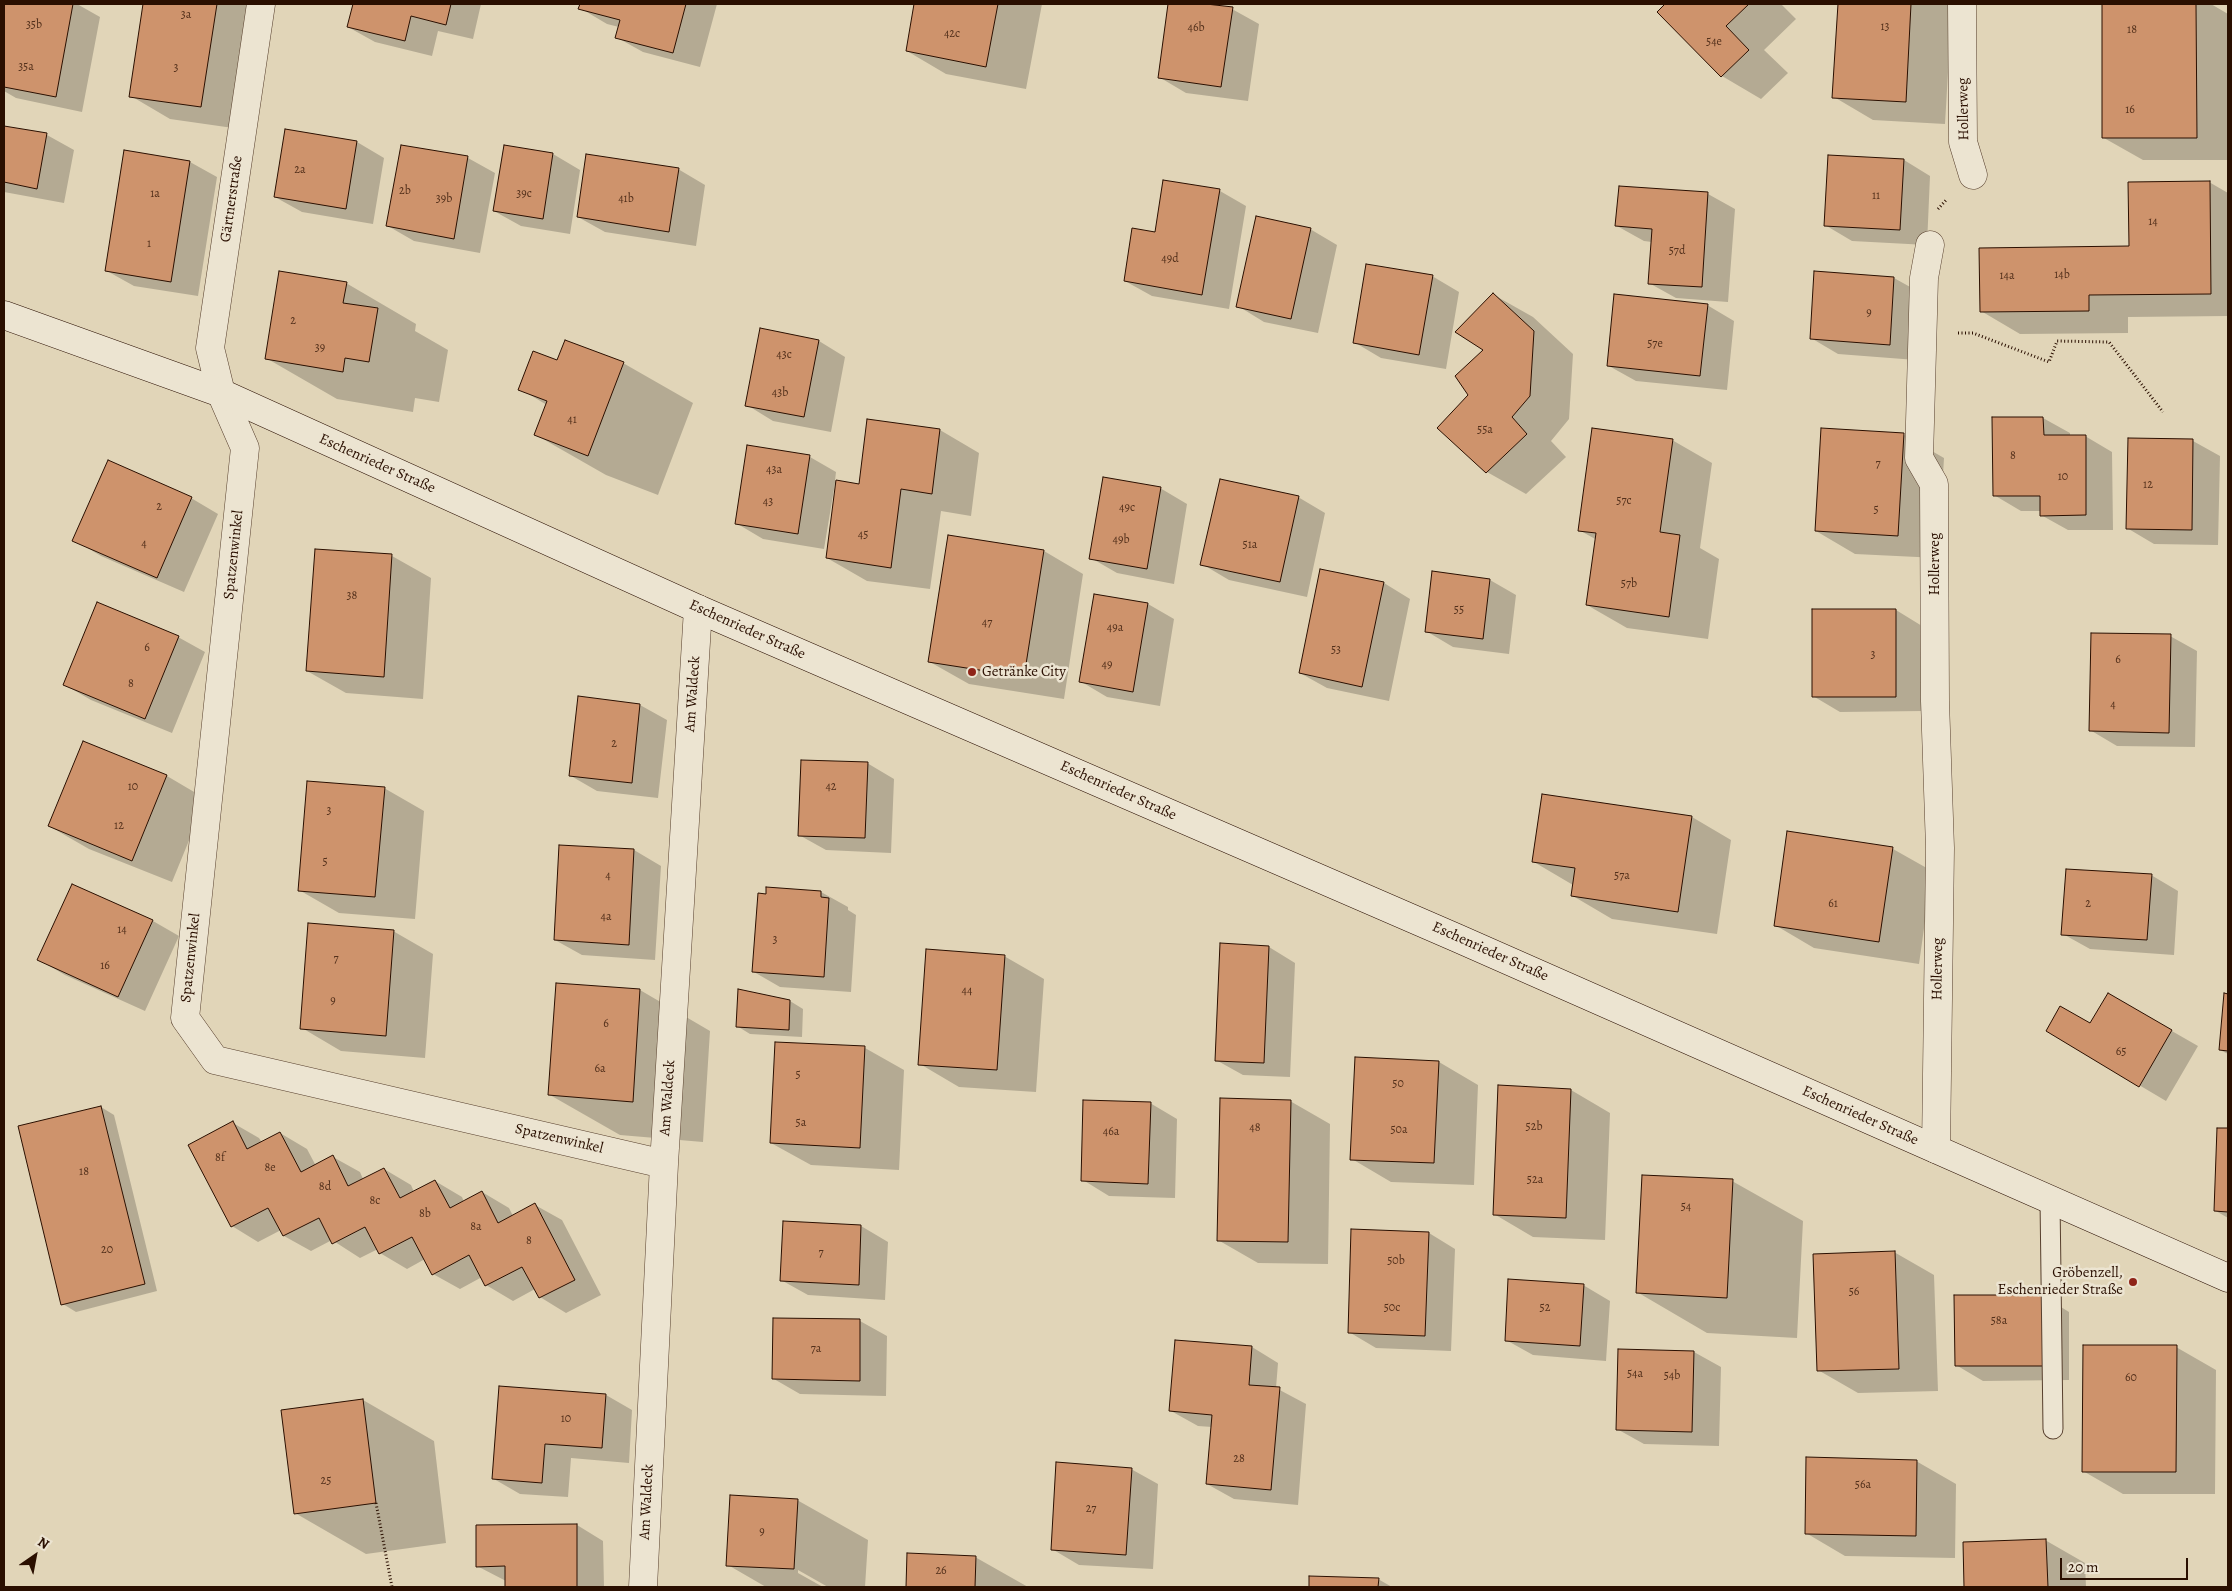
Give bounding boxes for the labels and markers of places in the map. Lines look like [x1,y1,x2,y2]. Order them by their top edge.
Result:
place label: Getränke City [982,663,1066,681]
marker: Getränke City [966,666,978,678]
place label: Gröbenzell, Eschenrieder Straße [1998,1264,2123,1299]
marker: Gröbenzell, Eschenrieder Straße [2127,1276,2139,1288]

